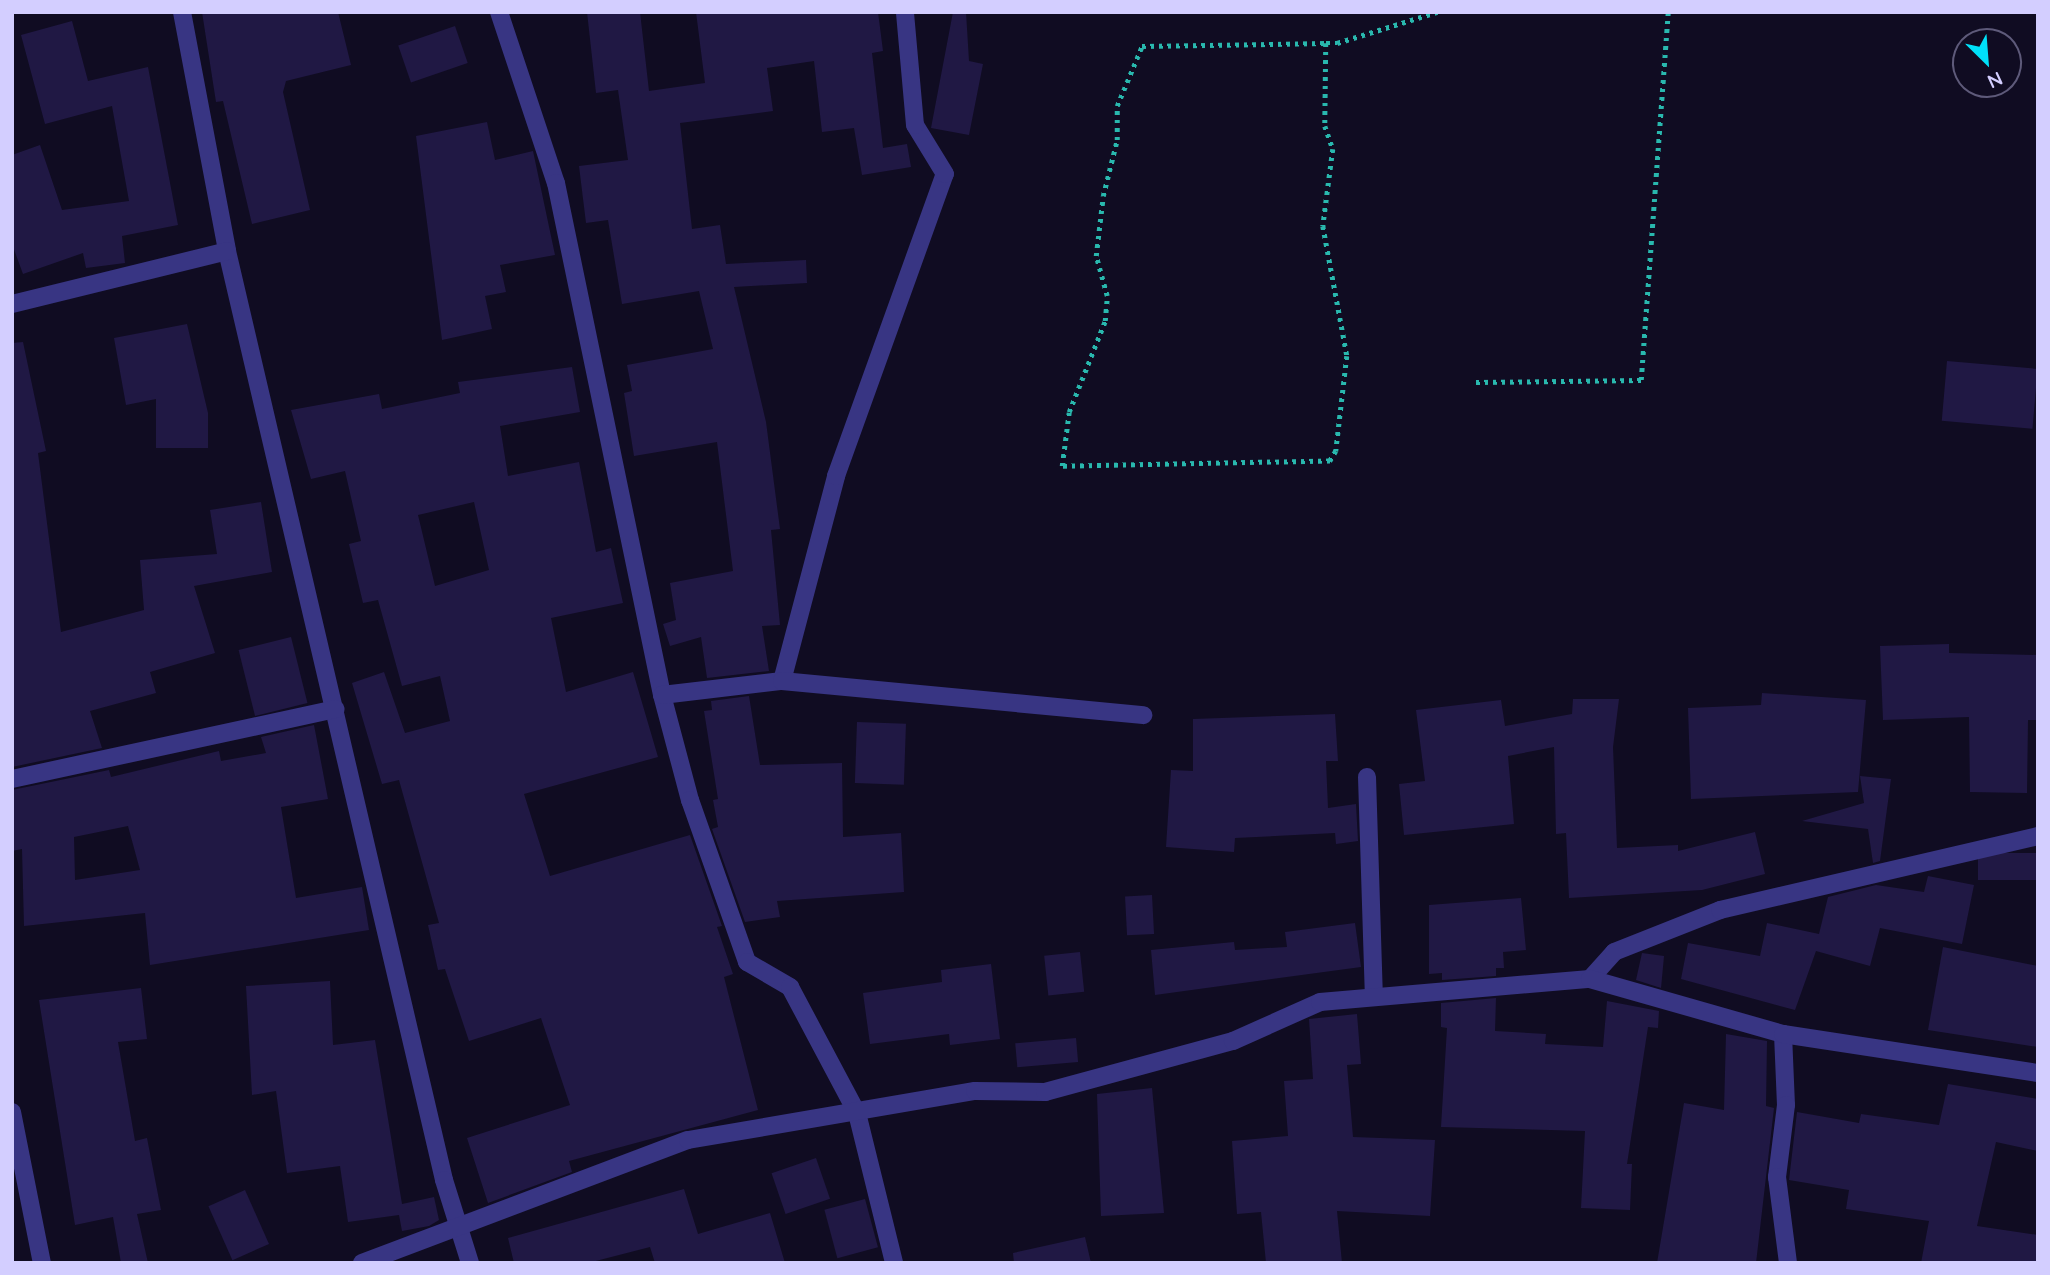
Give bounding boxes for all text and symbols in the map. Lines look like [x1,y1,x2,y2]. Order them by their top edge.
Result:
north arrow [1952,28,2022,98]
text: N [1984,66,2006,94]

